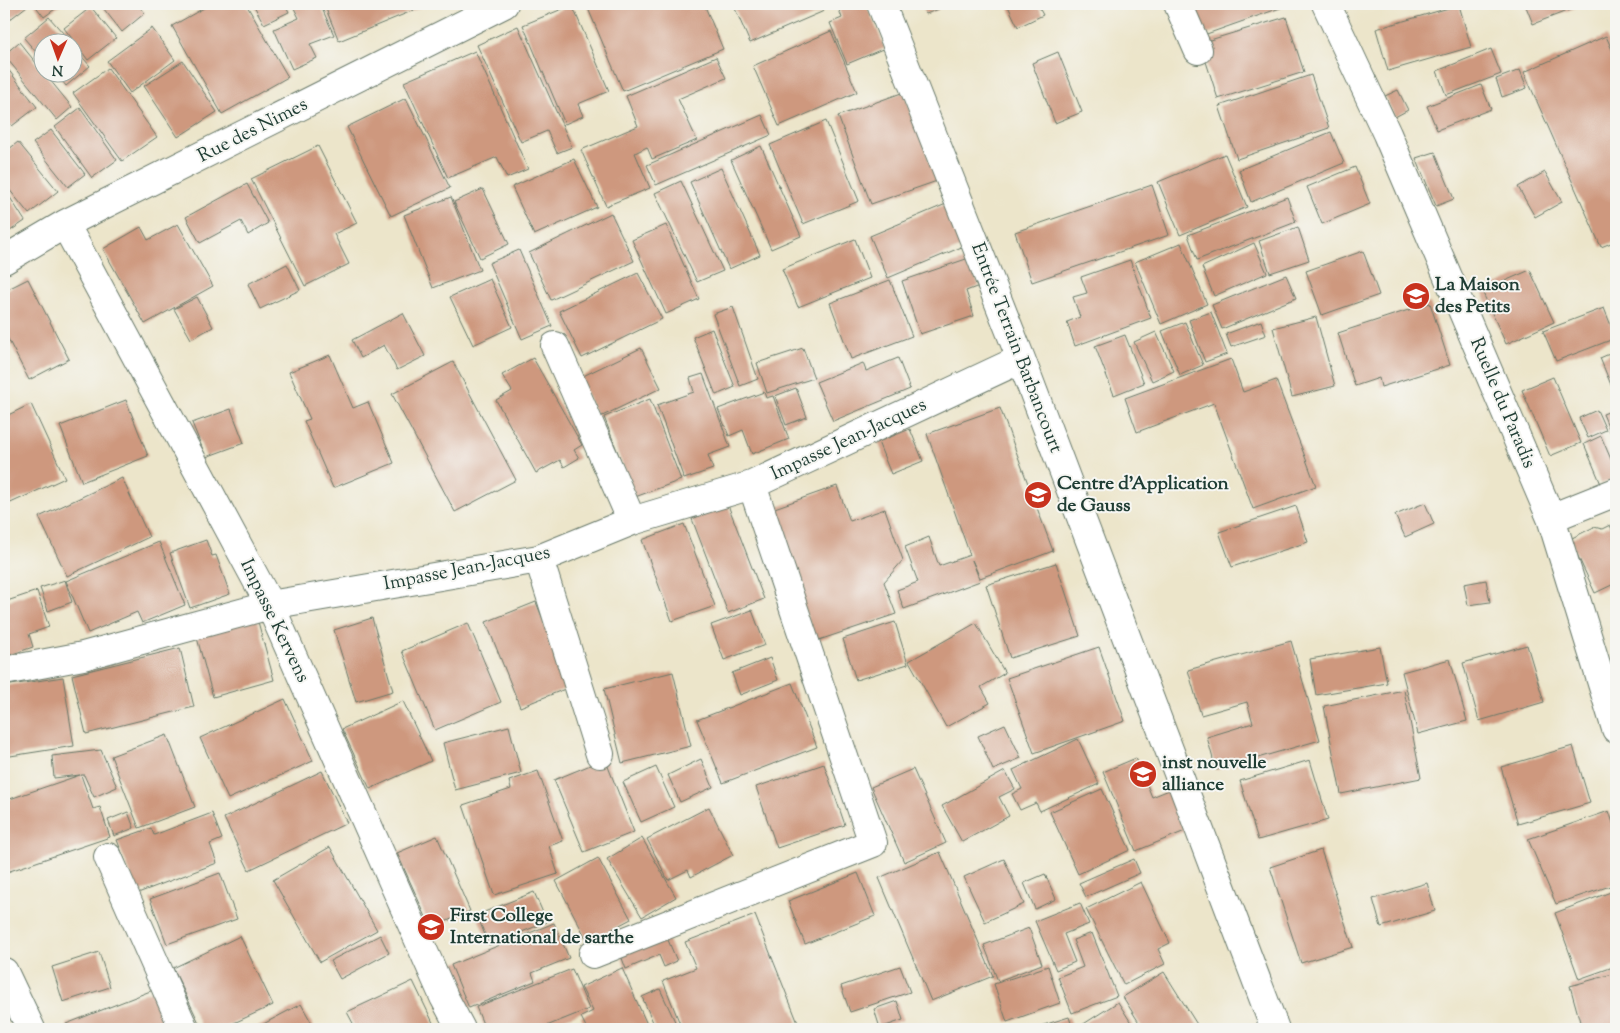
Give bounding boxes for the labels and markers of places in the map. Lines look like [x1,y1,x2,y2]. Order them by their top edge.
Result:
place label: La Maison des Petits [1435,272,1521,321]
school or university icon: La Maison des Petits [1401,281,1431,311]
place label: Centre d'Application de Gauss [1057,471,1230,520]
school or university icon: Centre d'Application de Gauss [1023,480,1053,510]
place label: inst nouvelle alliance [1162,750,1267,799]
school or university icon: inst nouvelle alliance [1128,759,1158,789]
place label: First College International de sarthe [450,903,634,952]
school or university icon: First College International de sarthe [416,912,446,942]

